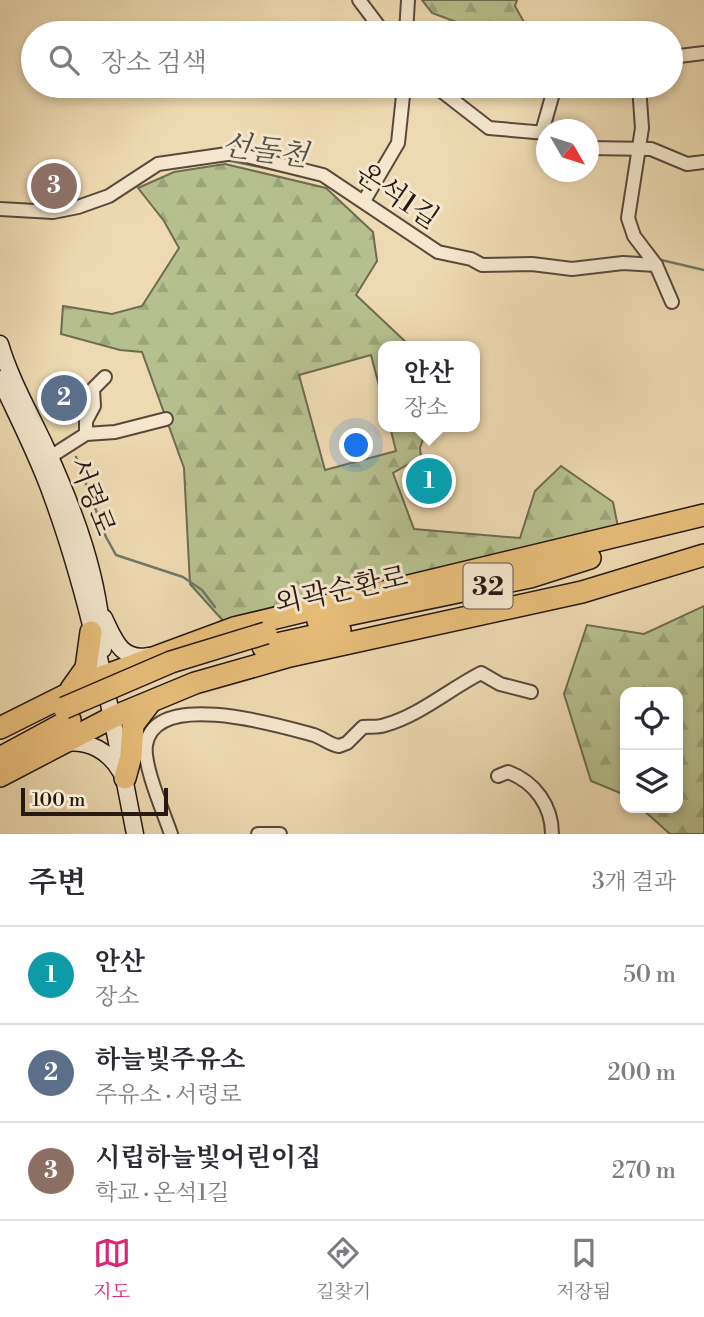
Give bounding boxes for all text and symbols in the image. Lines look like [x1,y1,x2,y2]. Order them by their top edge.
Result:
search box [21,21,683,98]
icon: search [45,41,83,79]
text: 장소 검색 [101,47,207,79]
north arrow [536,119,599,182]
water label: 선돌천 [219,126,313,176]
street label: 온석1길 [349,156,446,237]
pin: 3 [31,160,77,212]
popup [378,341,480,432]
text: 안산 [404,357,454,389]
pin: 2 [41,372,87,424]
text: 장소 [404,394,448,422]
your location [339,428,373,462]
street label: 서령로 [61,452,122,541]
pin: 1 [406,455,452,507]
street label: 외곽순환로 [272,559,411,622]
road number: 32 [463,564,512,608]
map controls [620,687,683,813]
button: locate [620,687,683,750]
button: layers [620,750,683,813]
scale bar [21,785,168,817]
text: 100 m [32,788,85,812]
text: 주변 [28,864,86,902]
text: 3개 결과 [592,868,676,896]
text: 안산 [95,946,145,978]
text: 1 [45,961,57,989]
text: 50 m [623,961,676,989]
text: 장소 [95,983,139,1011]
text: 하늘빛주유소 [95,1044,246,1076]
text: 2 [44,1059,58,1087]
text: 200 m [608,1059,676,1087]
text: 주유소 · 서령로 [95,1081,242,1109]
text: 시립하늘빛어린이집 [95,1142,321,1174]
text: 3 [44,1157,58,1185]
text: 270 m [612,1157,676,1185]
text: 학교 · 온석1길 [95,1179,229,1207]
tab: 지도 [93,1234,131,1304]
tab: 길찾기 [316,1234,371,1304]
tab: 저장됨 [556,1234,611,1304]

